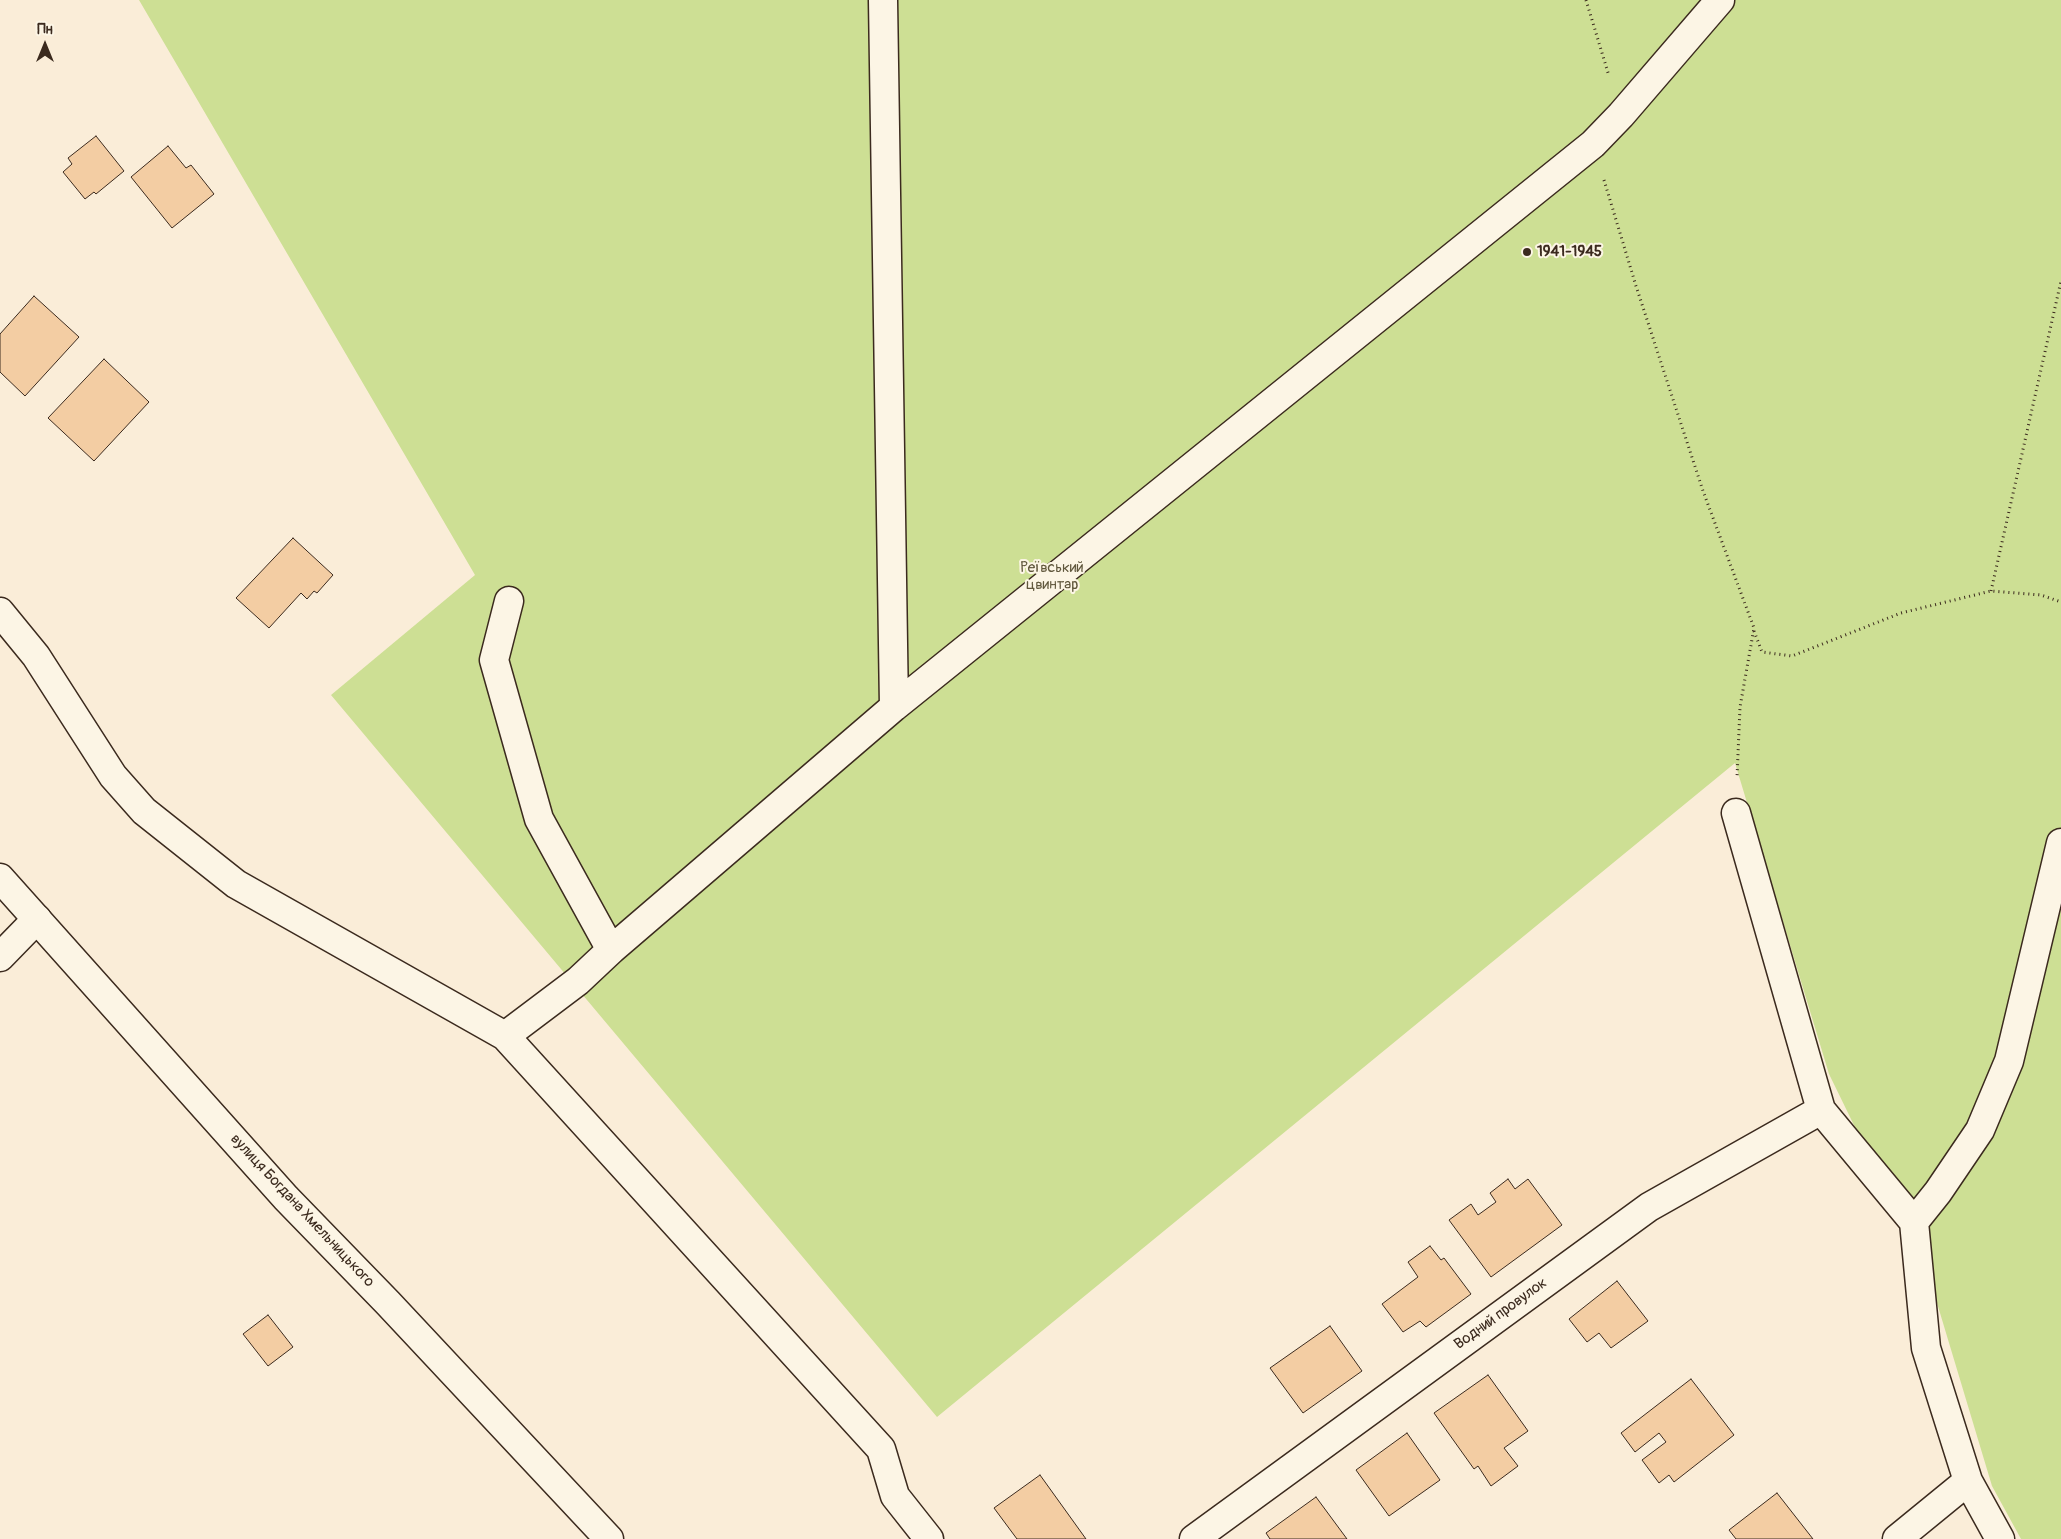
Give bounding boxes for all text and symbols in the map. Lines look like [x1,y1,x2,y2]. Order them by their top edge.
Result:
north arrow [20,20,70,70]
text: Пн [37,21,53,38]
place label: 1941-1945 [1537,243,1602,261]
marker: 1941-1945 [1521,246,1533,258]
park label: Реївський цвинтар [1020,559,1084,594]
street label: вулиця Богдана Хмельницького [226,1131,378,1291]
street label: Водний провулок [1451,1274,1551,1354]

